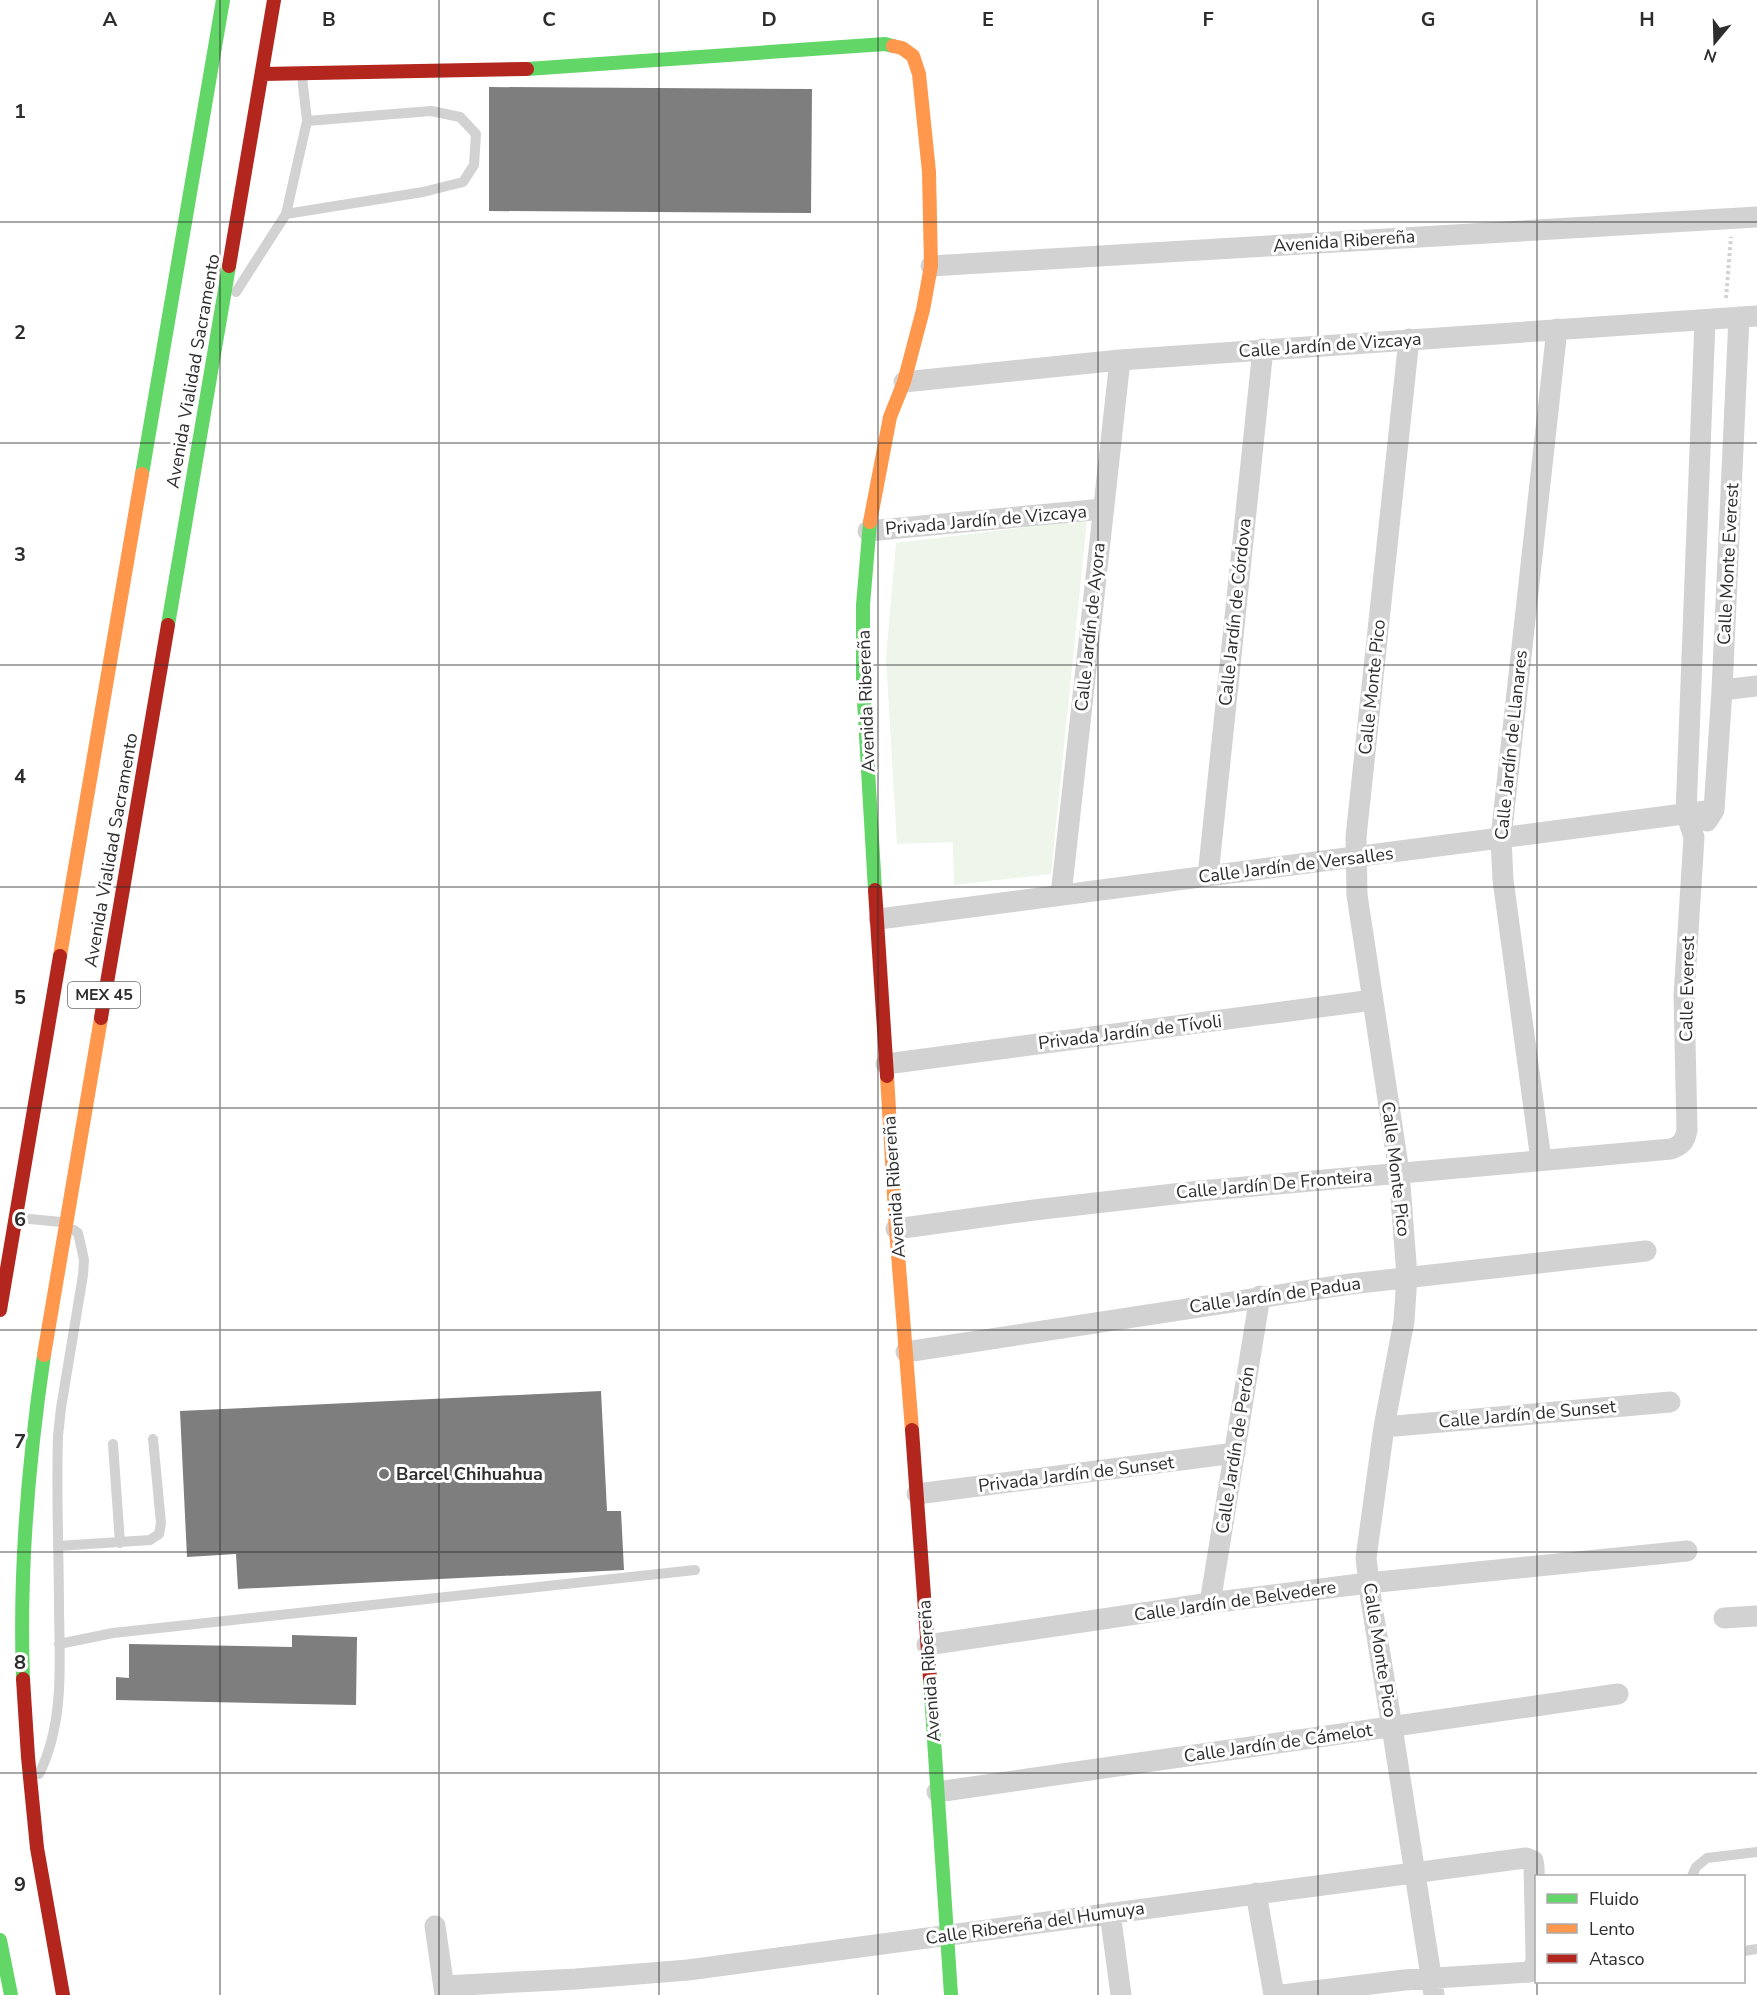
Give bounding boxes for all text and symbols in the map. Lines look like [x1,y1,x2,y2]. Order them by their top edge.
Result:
text: A [103,6,118,33]
text: B [322,6,336,33]
text: C [542,6,556,33]
text: D [761,6,777,33]
text: E [982,6,994,33]
text: F [1202,6,1214,33]
text: G [1421,6,1435,33]
text: H [1639,6,1655,33]
north arrow [1685,12,1745,72]
text: N [1701,43,1720,68]
text: 1 [14,98,26,125]
street label: Avenida Ribereña [1272,224,1416,258]
street label: Avenida Vialidad Sacramento [161,252,225,490]
text: 2 [14,319,26,346]
street label: Calle Jardín de Vizcaya [1238,327,1422,363]
street label: Calle Monte Everest [1712,482,1744,646]
street label: Privada Jardín de Vizcaya [884,499,1088,541]
street label: Calle Jardín de Córdova [1213,517,1257,707]
text: 3 [14,541,26,568]
street label: Calle Jardín de Ayora [1069,541,1111,713]
street label: Calle Monte Pico [1353,618,1391,756]
street label: Avenida Ribereña [852,629,880,773]
street label: Calle Jardín de Llanares [1489,649,1533,841]
street label: Avenida Vialidad Sacramento [79,731,143,969]
text: 4 [14,763,26,790]
street label: Calle Jardín de Versalles [1197,841,1395,889]
street label: Calle Everest [1674,935,1700,1042]
road number: MEX 45 [68,982,140,1008]
text: 5 [14,984,26,1011]
street label: Privada Jardín de Tívoli [1037,1009,1223,1055]
street label: Calle Monte Pico [1376,1100,1416,1238]
street label: Avenida Ribereña [877,1115,911,1259]
street label: Calle Jardín De Fronteira [1175,1163,1373,1205]
text: 6 [14,1206,26,1233]
street label: Calle Jardín de Padua [1188,1271,1362,1319]
street label: Calle Jardín de Perón [1210,1365,1260,1535]
street label: Calle Jardín de Sunset [1437,1394,1617,1434]
text: 7 [14,1428,26,1455]
street label: Privada Jardín de Sunset [977,1450,1176,1498]
place label: Barcel Chihuahua [396,1462,543,1486]
marker: Barcel Chihuahua [377,1467,391,1481]
street label: Calle Jardín de Belvedere [1133,1575,1337,1627]
street label: Calle Monte Pico [1358,1581,1402,1719]
street label: Avenida Ribereña [912,1599,946,1743]
text: 8 [14,1649,26,1676]
street label: Calle Jardín de Cámelot [1182,1718,1374,1768]
text: 9 [14,1871,26,1898]
legend [1535,1875,1745,1983]
text: Fluido [1589,1887,1639,1911]
street label: Calle Ribereña del Humuya [924,1896,1146,1950]
text: Lento [1589,1917,1635,1941]
text: Atasco [1589,1947,1645,1971]

